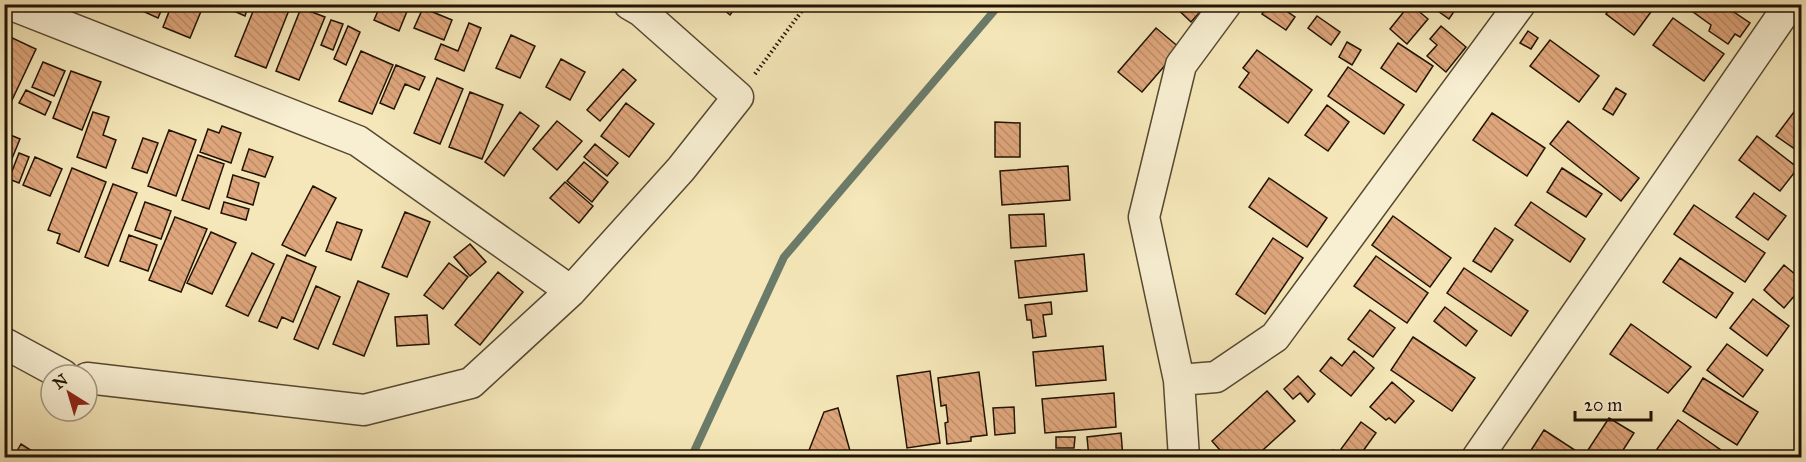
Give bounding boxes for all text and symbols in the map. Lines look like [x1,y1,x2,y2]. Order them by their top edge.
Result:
north arrow [39,363,99,423]
text: N [49,369,72,393]
scale bar [1575,384,1652,422]
text: 20 m [1584,394,1622,416]

